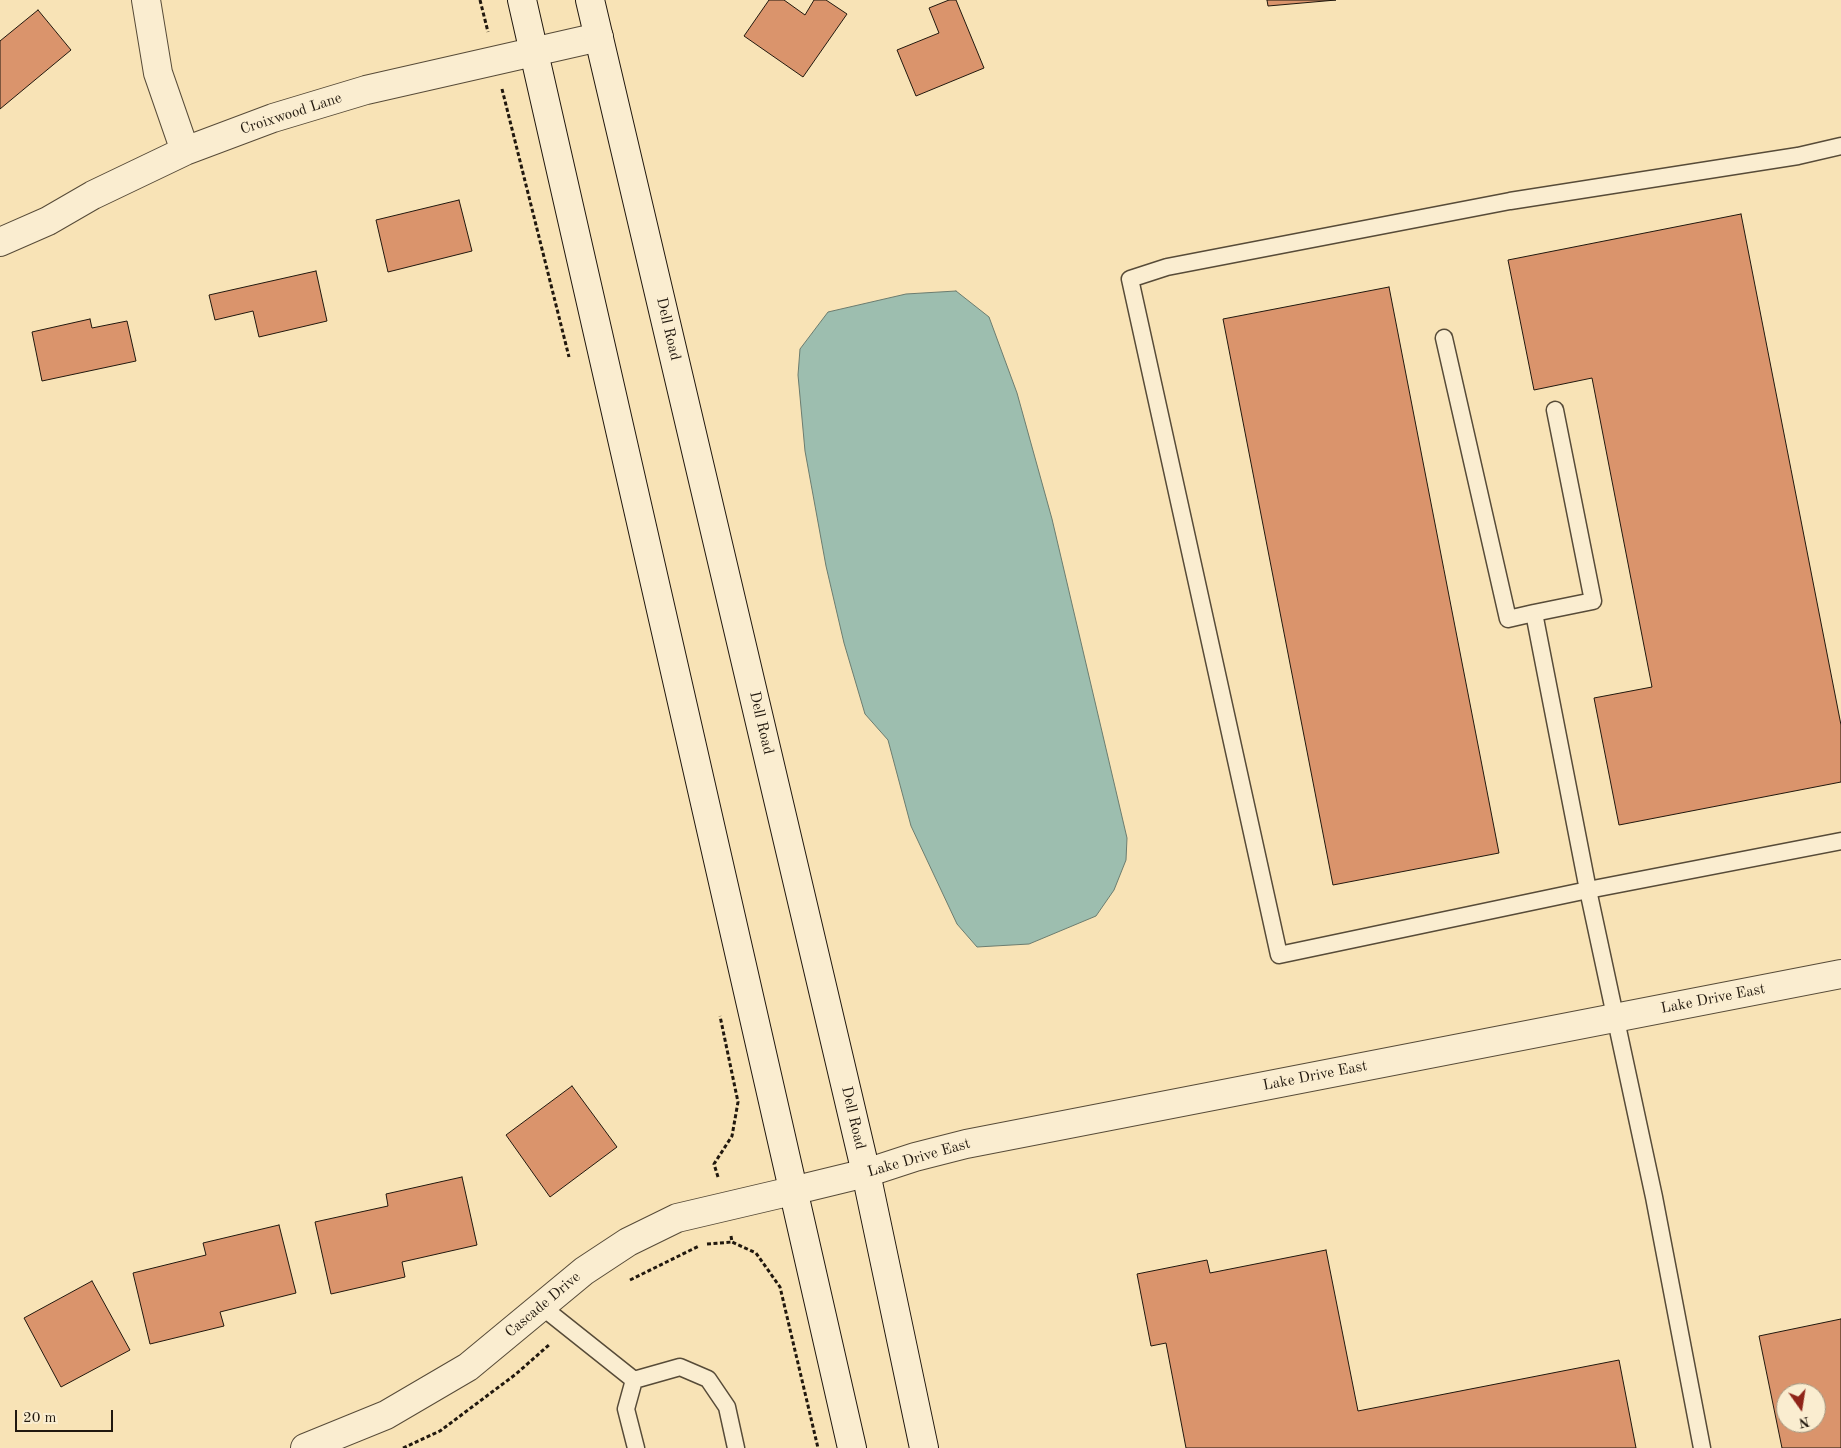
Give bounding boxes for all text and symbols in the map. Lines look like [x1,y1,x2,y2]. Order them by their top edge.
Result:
street label: Croixwood Lane [238,89,344,139]
street label: Dell Road [652,296,684,362]
street label: Dell Road [745,690,777,756]
street label: Lake Drive East [1659,980,1767,1018]
street label: Lake Drive East [1261,1057,1369,1095]
street label: Dell Road [837,1085,869,1151]
street label: Lake Drive East [866,1135,972,1181]
street label: Cascade Drive [502,1268,584,1342]
north arrow [1776,1383,1826,1433]
scale bar [18,1400,115,1432]
text: 20 m [23,1411,57,1426]
text: N [1797,1414,1811,1430]

